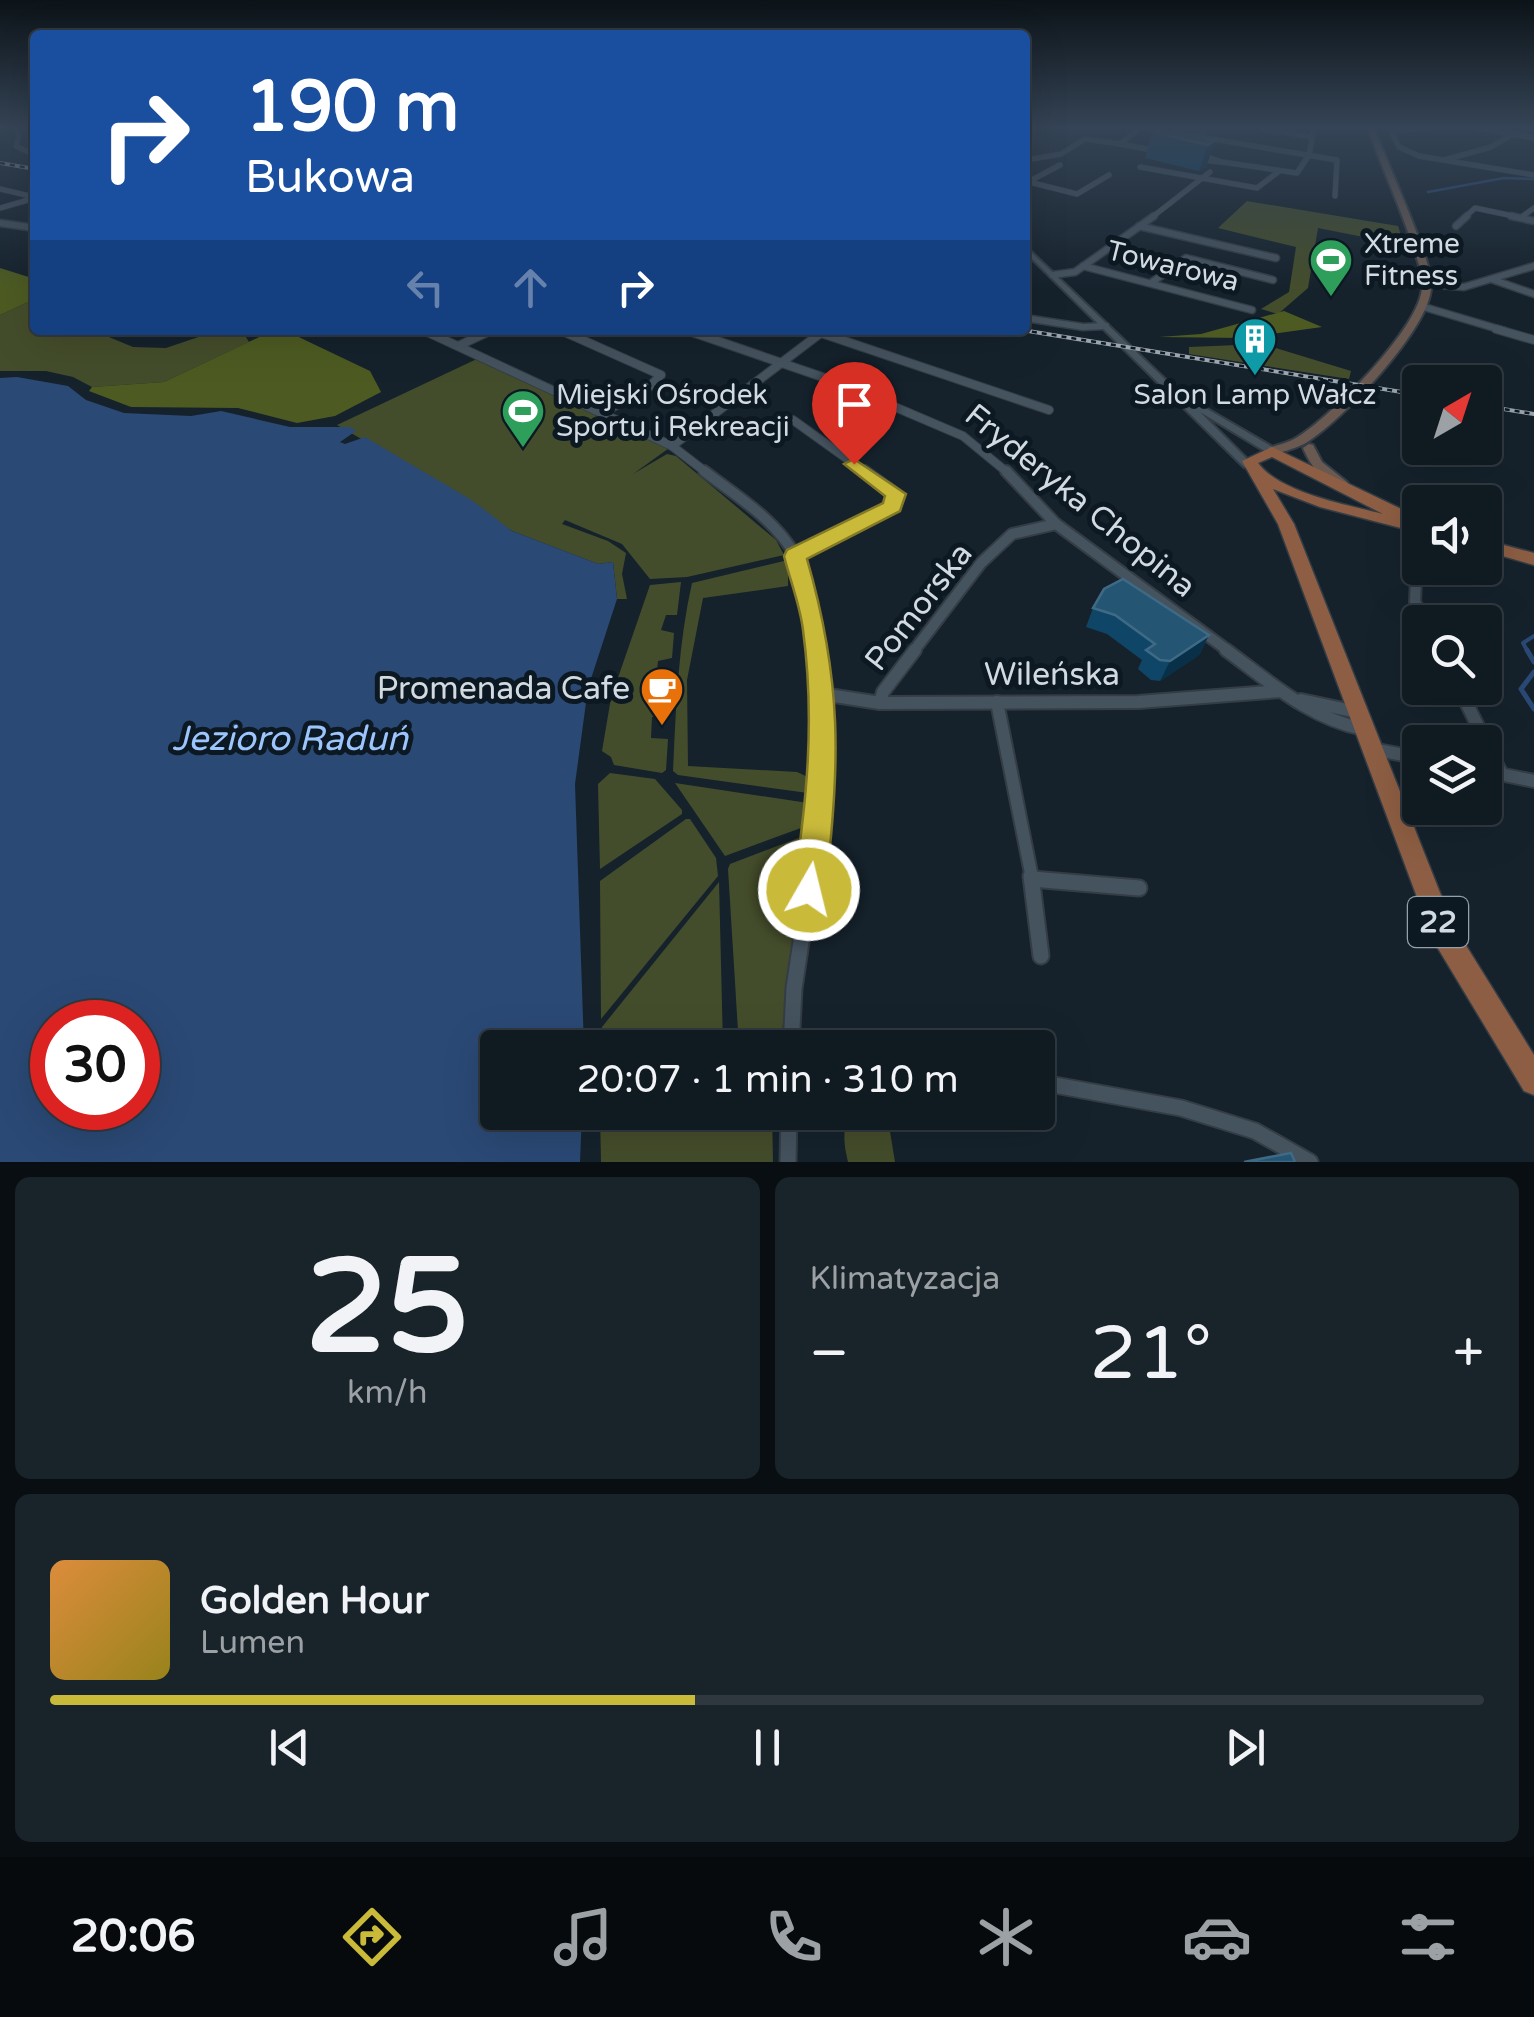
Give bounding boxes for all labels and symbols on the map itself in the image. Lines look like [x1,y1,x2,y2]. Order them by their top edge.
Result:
place label: Xtreme Fitness [1364,227,1460,293]
street label: Towarowa [1104,233,1242,299]
sports icon: Xtreme Fitness [1308,237,1354,298]
building icon: Salon Lamp Wałcz [1232,316,1278,377]
pin [812,362,897,465]
north arrow [1402,365,1502,465]
place label: Miejski Ośrodek Sportu i Rekreacji [556,378,790,444]
place label: Salon Lamp Wałcz [1134,378,1376,412]
sports icon: Miejski Ośrodek Sportu i Rekreacji [500,388,546,449]
street label: Fryderyka Chopina [957,396,1203,606]
street label: Pomorska [857,535,981,679]
street label: Wileńska [984,656,1120,694]
cafe icon: Promenada Cafe [639,666,685,727]
place label: Promenada Cafe [377,670,630,708]
water label: Jezioro Raduń [172,718,410,760]
position arrow [757,838,861,942]
road number: 22 [1408,897,1468,947]
speed limit sign: 30 [30,1000,160,1130]

